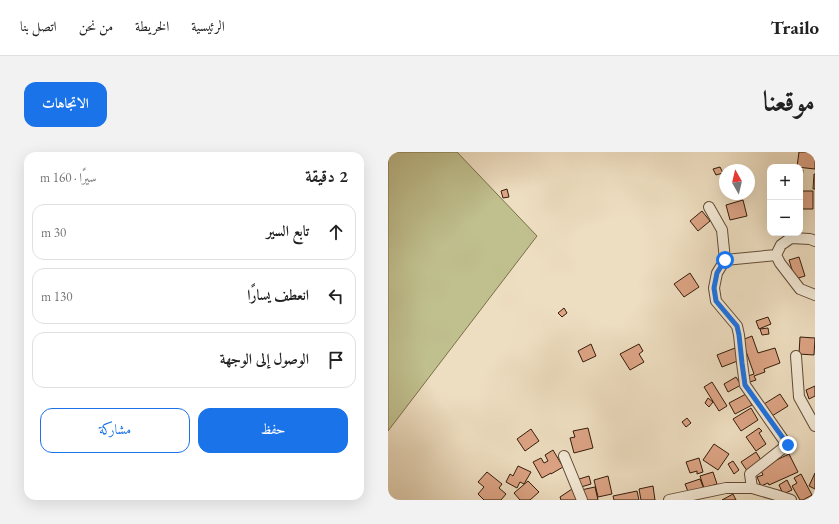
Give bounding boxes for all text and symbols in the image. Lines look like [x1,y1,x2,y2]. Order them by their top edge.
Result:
text: Trailo [770,15,819,40]
text: اتصل بنا [20,17,57,35]
text: من نحن [79,17,113,35]
text: الخريطة [135,17,169,35]
text: الرئيسية [191,17,225,35]
button: الاتجاهات [24,82,107,127]
text: موقعنا [763,83,815,119]
north arrow [719,164,755,200]
map controls [767,164,803,236]
button: + [767,164,803,200]
text: 2 دقيقة [305,165,348,187]
text: سيرًا · 160 m [40,169,97,186]
button: − [767,200,803,236]
text: تابع السير [266,221,309,240]
icon: ahead [325,221,347,243]
text: 30 m [41,224,66,241]
route start [716,251,734,269]
text: انعطف يسارًا [247,285,309,304]
icon: left [325,285,347,307]
text: 130 m [41,288,72,305]
text: الوصول إلى الوجهة [220,349,309,368]
icon: arrive [325,349,347,371]
button: مشاركة [40,408,190,453]
button: حفظ [198,408,348,453]
route end [779,436,797,454]

